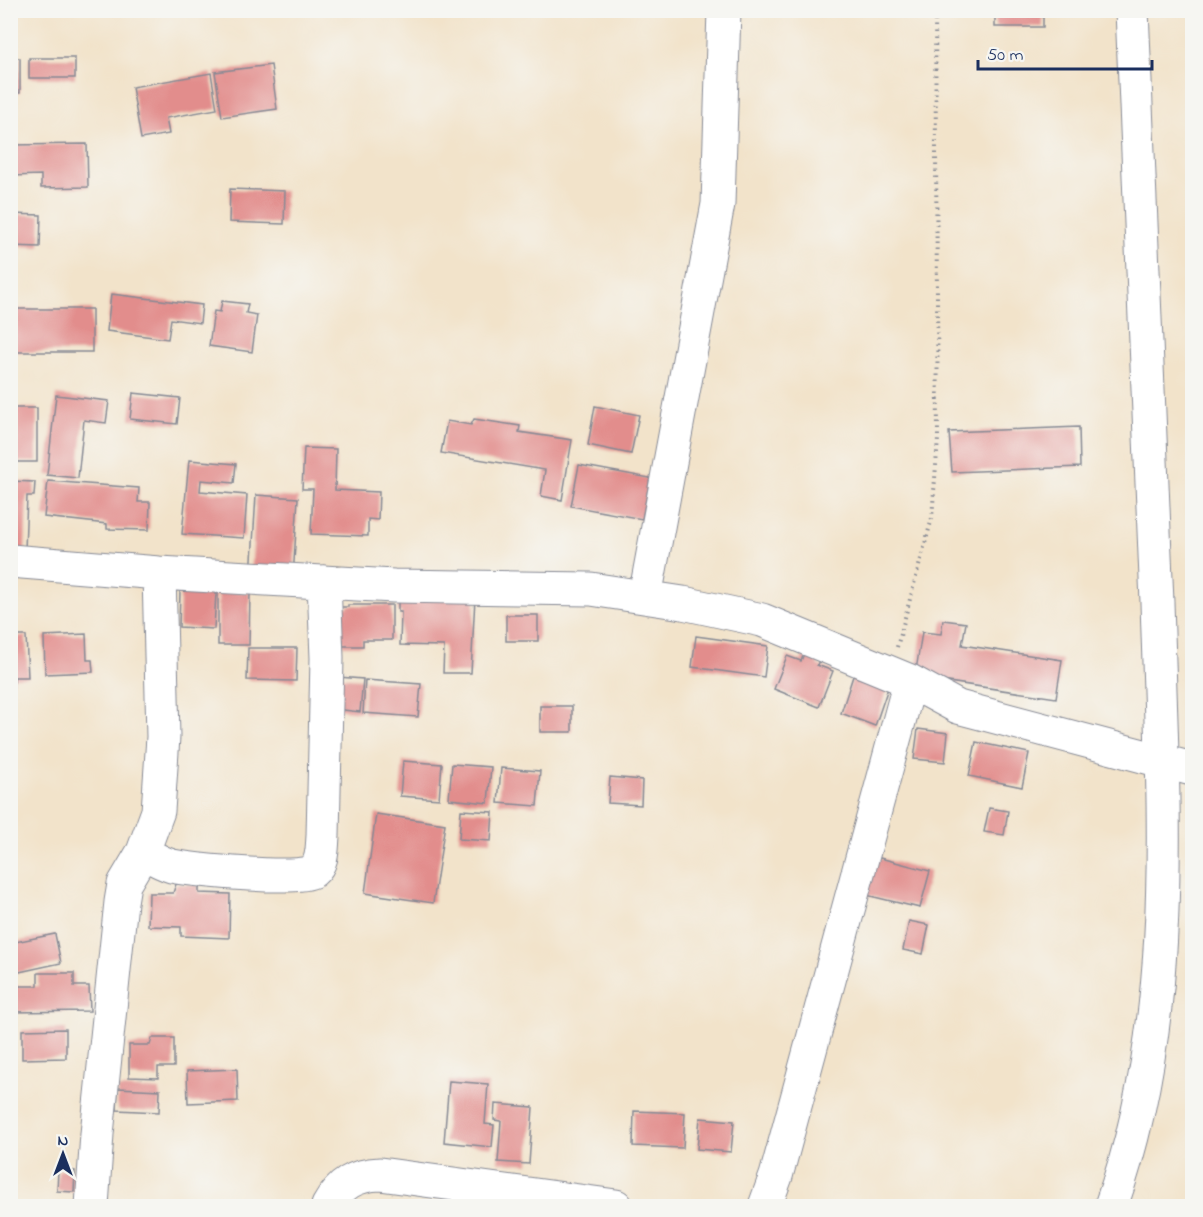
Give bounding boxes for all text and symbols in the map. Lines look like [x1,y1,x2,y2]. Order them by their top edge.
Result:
scale bar [978,33,1152,71]
text: 50 m [987,43,1024,69]
north arrow [33,1124,93,1184]
text: N [58,1129,69,1153]

